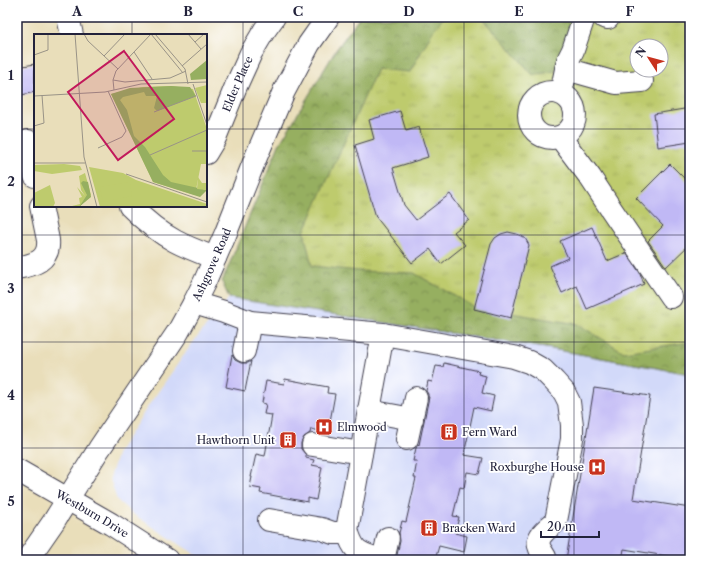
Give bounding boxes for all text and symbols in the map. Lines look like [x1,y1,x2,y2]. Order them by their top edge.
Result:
text: A [71,3,83,19]
text: B [183,3,193,19]
text: C [293,3,303,19]
text: D [403,3,415,19]
text: E [514,3,524,19]
text: F [626,3,635,19]
inset map [34,34,207,207]
north arrow [629,38,669,78]
text: N [632,44,650,60]
street label: Elder Place [219,54,256,114]
text: 1 [8,67,14,83]
text: 2 [7,173,15,189]
street label: Ashgrove Road [189,226,234,304]
text: 3 [7,280,15,296]
text: 4 [7,387,15,403]
hospital icon: Elmwood [314,417,334,437]
place label: Elmwood [337,420,387,434]
building icon: Fern Ward [439,422,459,442]
place label: Fern Ward [462,425,517,439]
building icon: Hawthorn Unit [278,430,298,450]
place label: Hawthorn Unit [197,433,275,447]
hospital icon: Roxburghe House [587,457,607,477]
place label: Roxburghe House [490,460,584,474]
street label: Westburn Drive [52,486,131,541]
text: 5 [7,493,15,509]
scale bar [541,513,599,539]
building icon: Bracken Ward [419,518,439,538]
text: 20 m [547,519,576,534]
place label: Bracken Ward [442,521,516,535]

